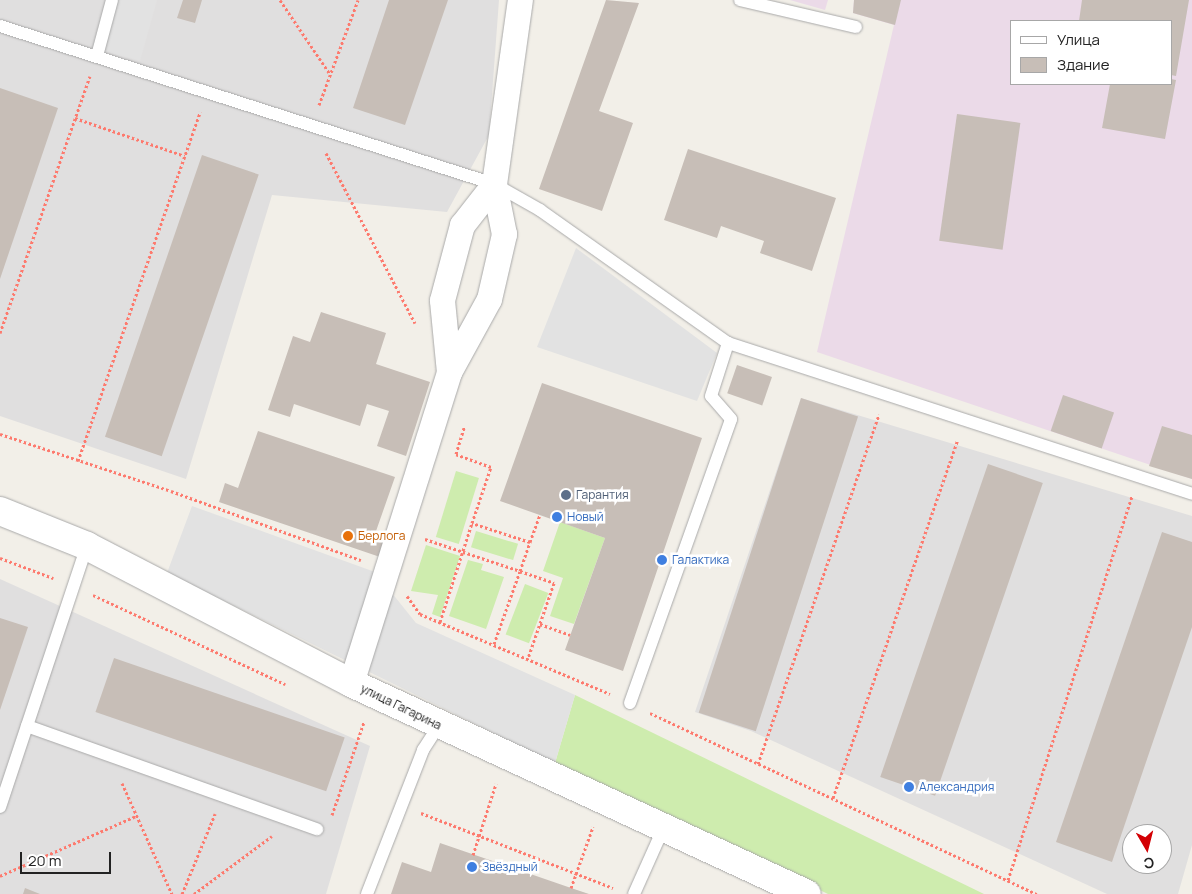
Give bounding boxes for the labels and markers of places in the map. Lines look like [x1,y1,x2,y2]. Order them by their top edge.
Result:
place label: Гарантия [576,488,629,502]
marker: Гарантия [560,489,572,501]
place label: Новый [567,510,604,524]
marker: Новый [551,511,563,523]
place label: Берлога [358,529,405,543]
marker: Берлога [342,530,354,542]
place label: Галактика [672,553,729,567]
marker: Галактика [656,554,668,566]
place label: Александрия [919,780,994,794]
marker: Александрия [903,781,915,793]
place label: Звёздный [482,860,538,874]
marker: Звёздный [466,861,478,873]

